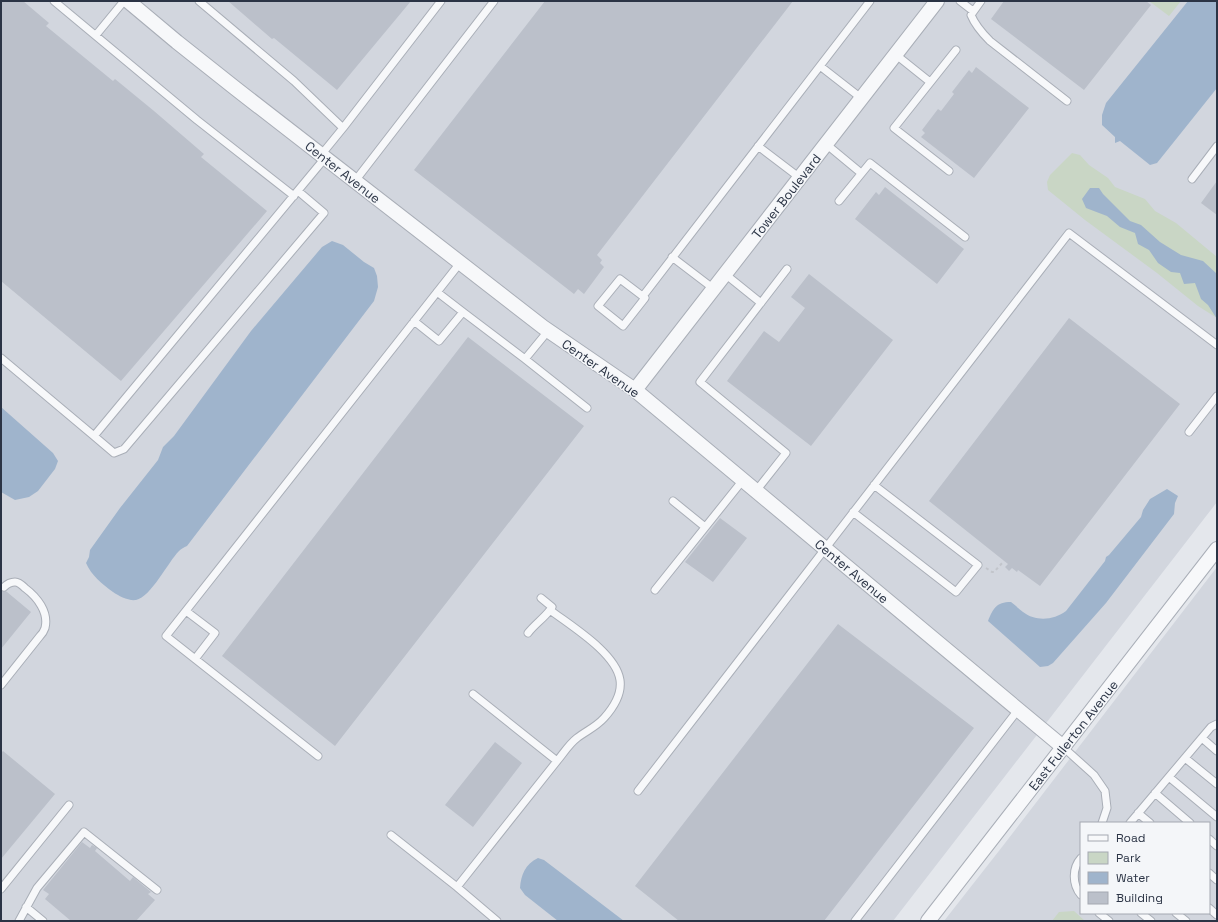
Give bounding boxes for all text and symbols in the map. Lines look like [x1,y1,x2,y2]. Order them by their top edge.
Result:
street label: Center Avenue [301,138,384,207]
street label: Tower Boulevard [748,150,825,242]
street label: Center Avenue [558,335,643,402]
street label: Center Avenue [811,536,892,607]
street label: East Fullerton Avenue [1025,677,1122,794]
legend [1080,822,1210,914]
text: Road [1116,830,1145,846]
text: Park [1116,850,1141,866]
text: Water [1116,870,1150,886]
text: Building [1116,890,1163,906]

